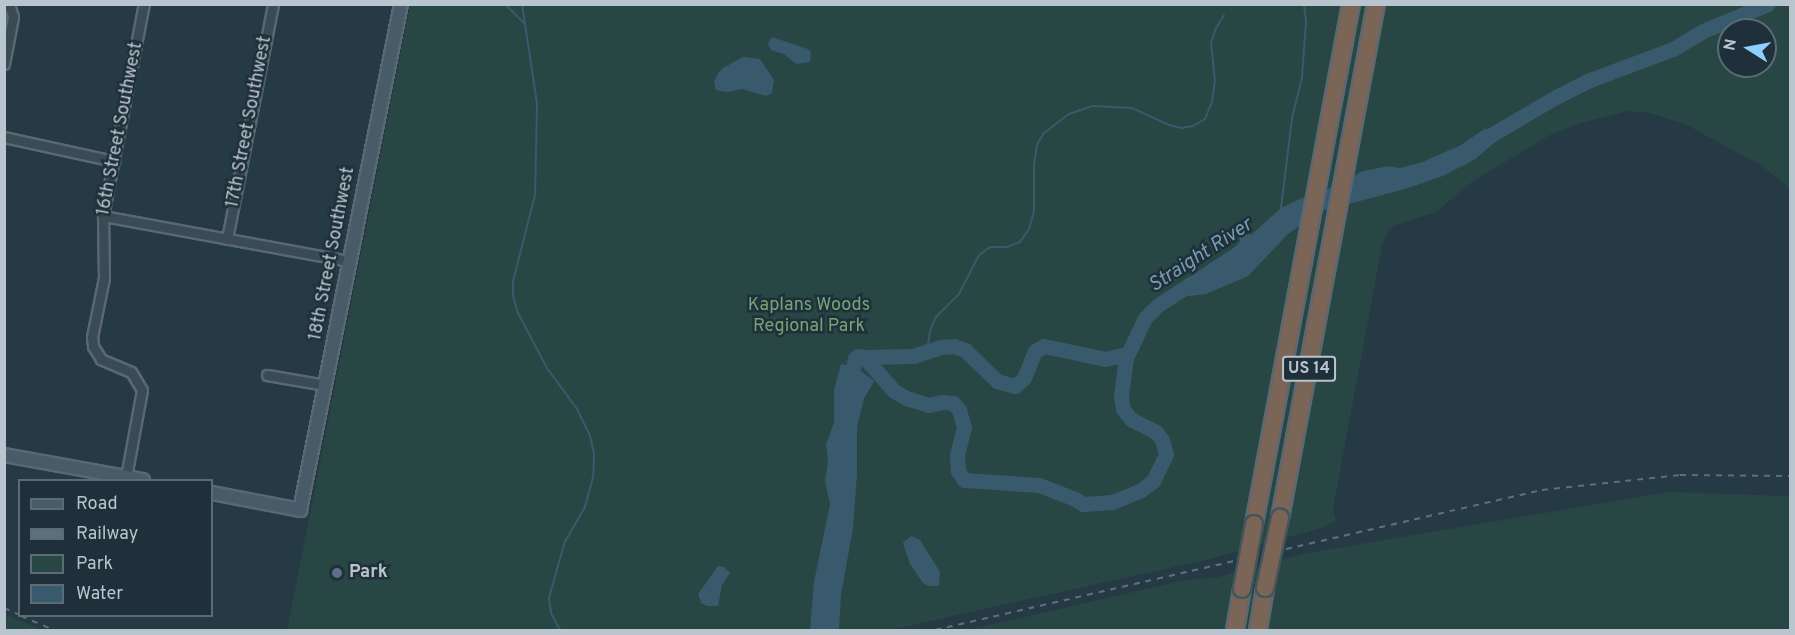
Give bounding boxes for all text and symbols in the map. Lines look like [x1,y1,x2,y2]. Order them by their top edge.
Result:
north arrow [1717,18,1777,78]
street label: 17th Street Southwest [223,34,277,210]
text: N [1720,37,1742,52]
street label: 16th Street Southwest [94,40,148,218]
street label: 18th Street Southwest [306,165,360,343]
water label: Straight River [1145,214,1257,298]
park label: Kaplans Woods Regional Park [748,296,870,338]
road number: US 14 [1282,356,1336,382]
legend [18,479,213,617]
text: Road [76,493,118,516]
text: Railway [76,523,138,546]
text: Park [76,553,113,576]
place label: Park [349,562,388,584]
marker: Park [330,566,344,580]
text: Water [76,583,123,606]

